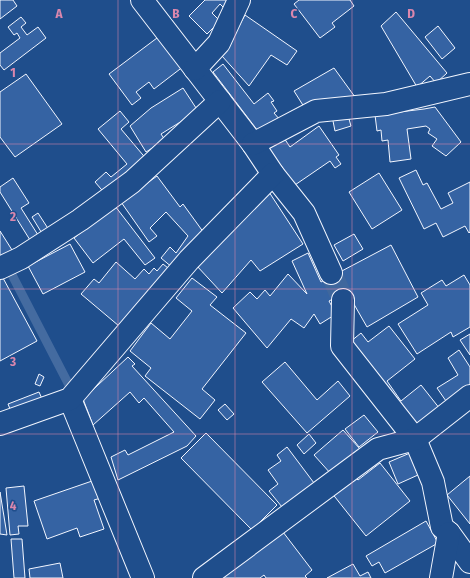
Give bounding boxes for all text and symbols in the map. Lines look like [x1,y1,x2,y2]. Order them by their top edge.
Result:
text: A [54,6,63,21]
text: B [172,6,180,21]
text: C [291,6,298,21]
text: D [407,6,415,21]
text: 1 [10,65,16,80]
text: 2 [9,209,16,224]
text: 3 [9,354,16,369]
text: 4 [10,498,17,513]

